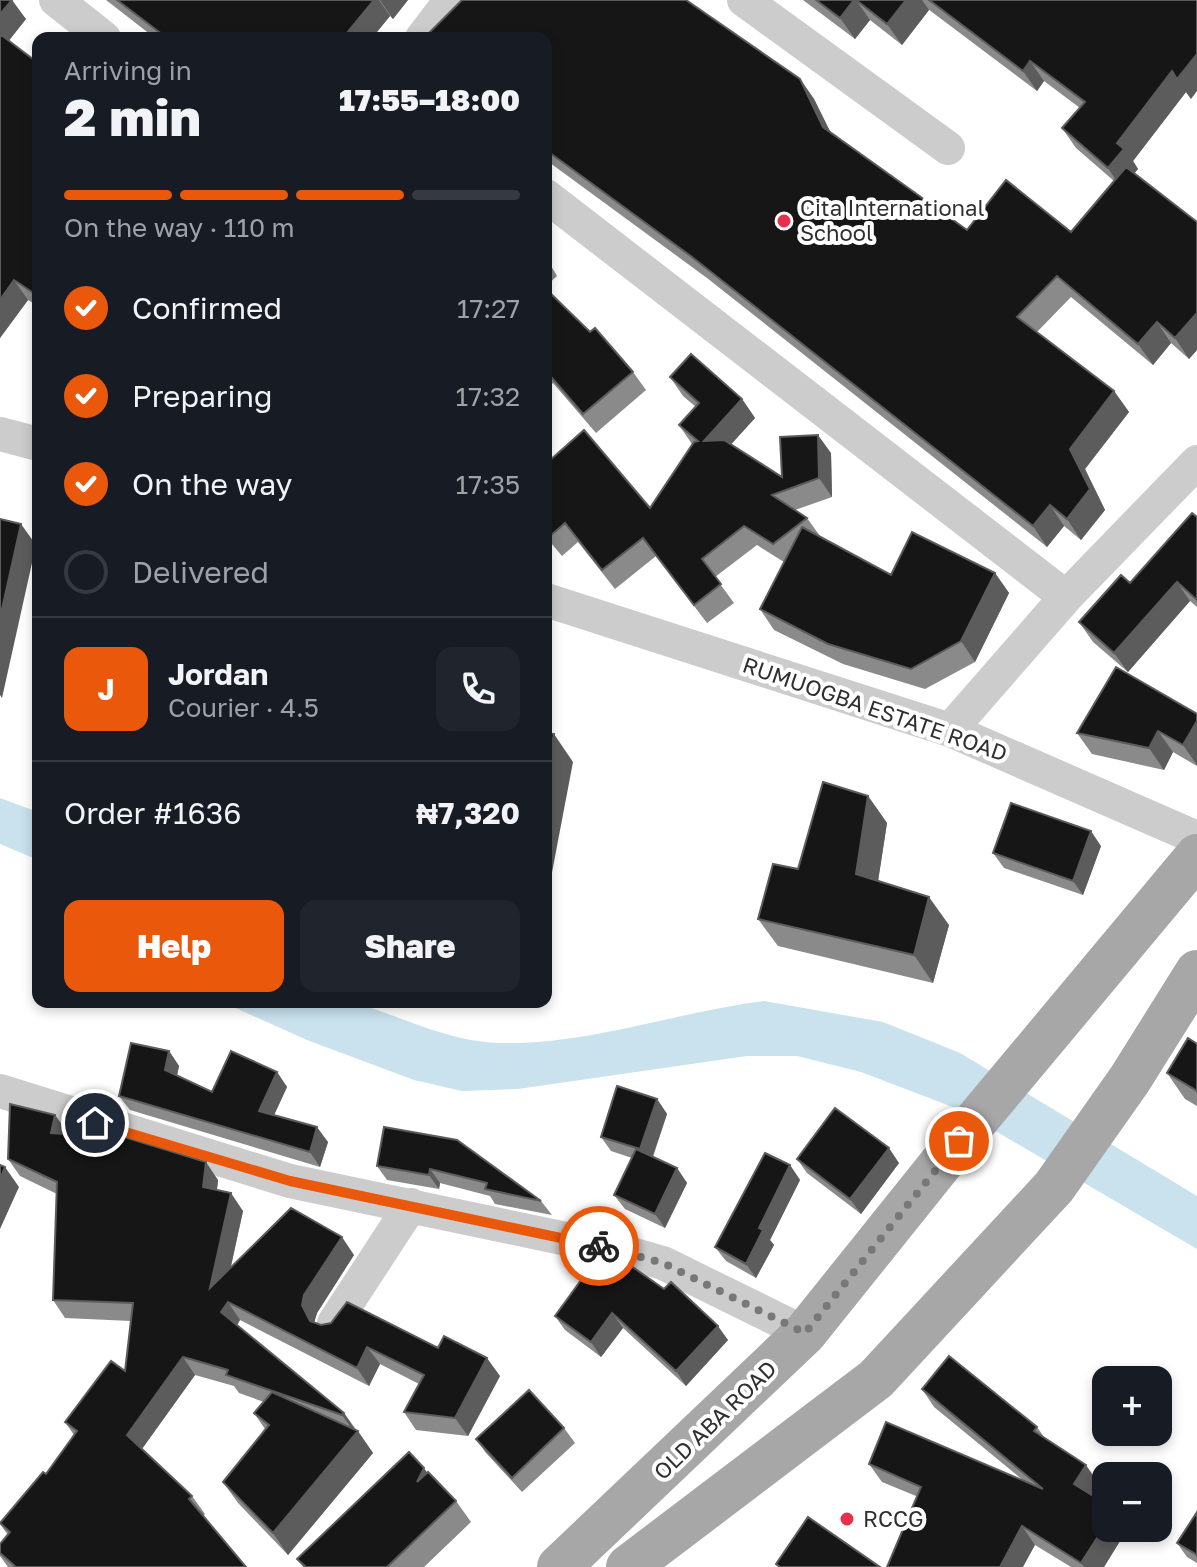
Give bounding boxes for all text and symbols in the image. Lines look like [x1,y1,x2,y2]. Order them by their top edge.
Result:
text: Arriving in [64,55,192,86]
text: 17:55–18:00 [339,82,520,118]
text: 2 min [64,85,201,147]
place label: Cita International School [800,194,985,246]
text: On the way · 110 m [64,212,295,243]
marker: Cita International School [775,212,793,230]
icon: check [64,286,108,330]
text: Confirmed [132,290,282,326]
text: 17:27 [457,293,520,324]
icon: check [64,374,108,418]
text: Preparing [132,378,273,414]
text: 17:32 [456,381,520,412]
icon: check [64,462,108,506]
text: On the way [132,466,292,502]
text: 17:35 [456,469,520,500]
text: Delivered [132,554,269,590]
button: phone [436,647,520,731]
street label: RUMUOGBA ESTATE ROAD [739,651,1011,767]
text: Jordan [168,656,268,692]
text: J [97,671,115,707]
text: Courier · 4.5 [168,692,319,723]
text: Order #1636 [64,795,241,831]
text: ₦7,320 [416,795,520,831]
button: Help [64,900,284,992]
button: Share [300,900,520,992]
pin [61,1089,129,1157]
icon: home [73,1101,117,1145]
pin [925,1107,993,1175]
icon: bag [937,1119,981,1163]
courier [559,1206,639,1286]
icon: bike [577,1224,621,1268]
street label: OLD ABA ROAD [648,1354,782,1485]
map controls [1092,1366,1172,1542]
button: + [1092,1366,1172,1446]
button: − [1092,1462,1172,1542]
place label: RCCG [863,1505,923,1532]
marker: RCCG [838,1510,856,1528]

